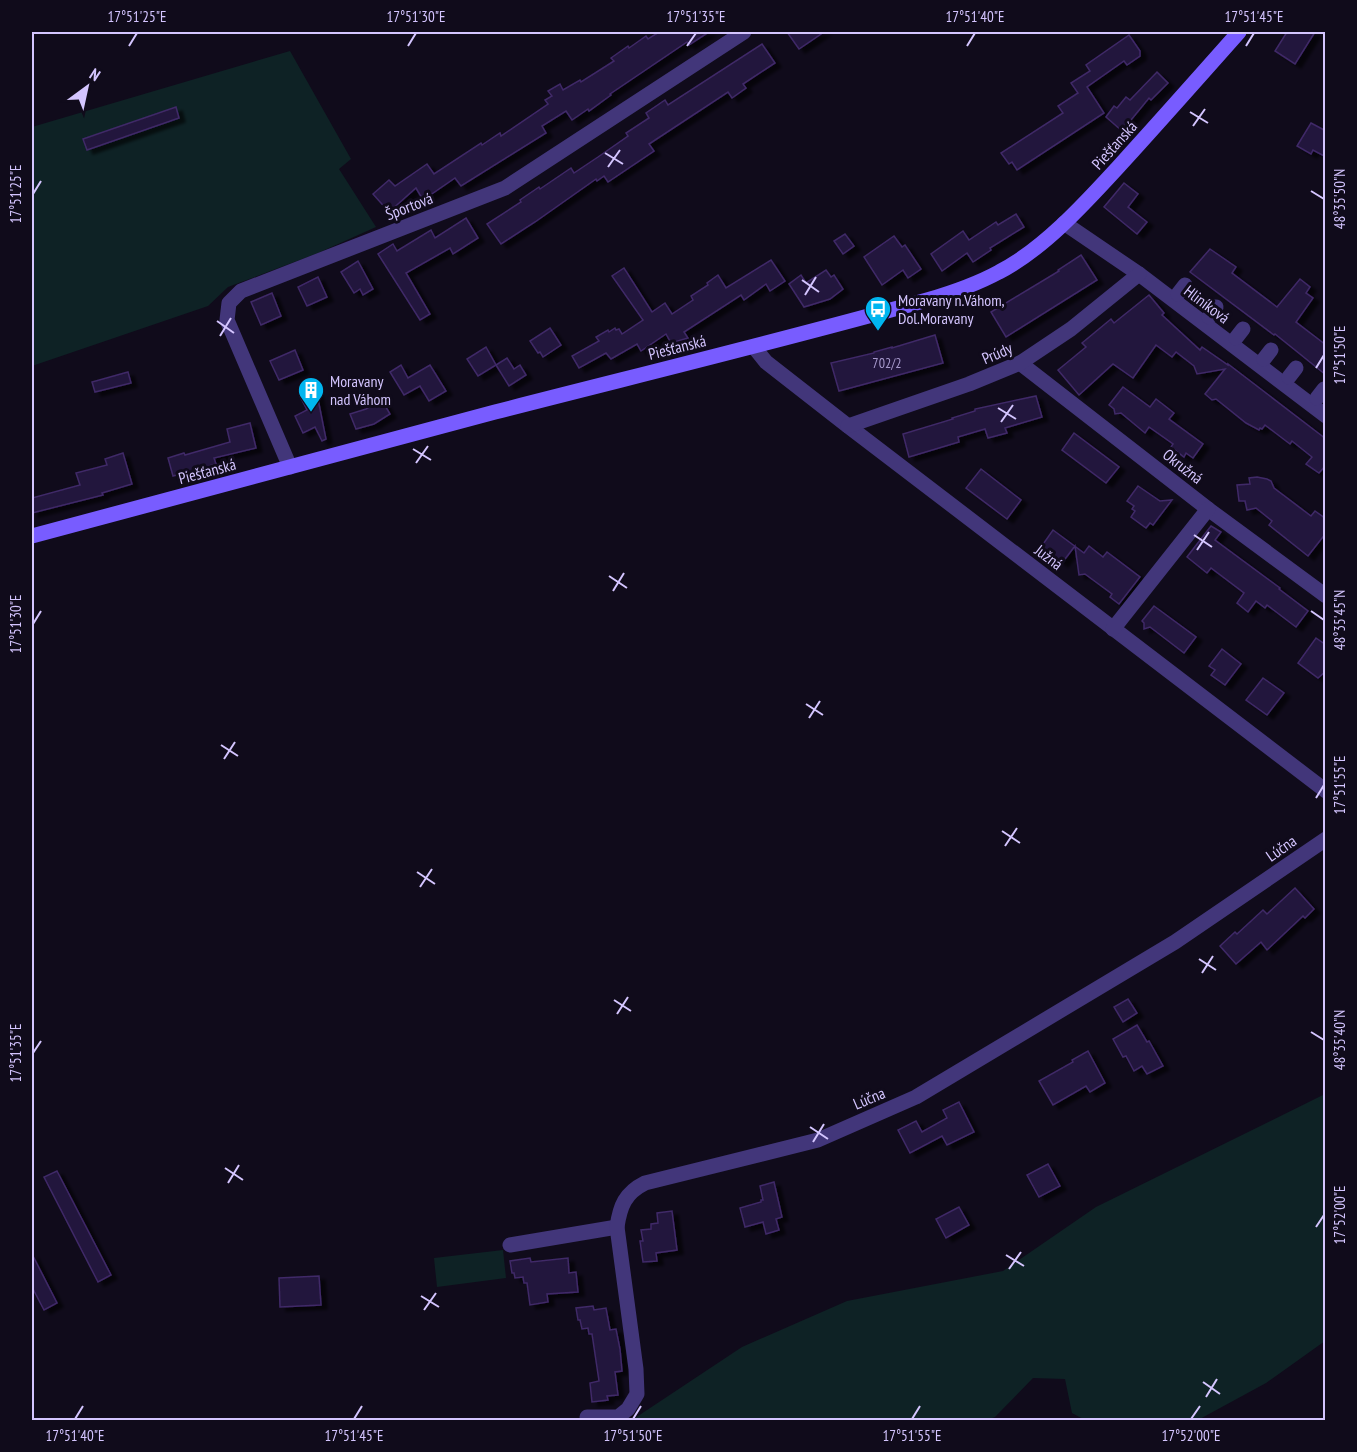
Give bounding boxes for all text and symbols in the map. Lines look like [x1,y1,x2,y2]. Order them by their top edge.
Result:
text: 17°51'25"E [107,7,167,26]
text: 17°51'30"E [386,7,446,26]
text: 17°51'35"E [666,7,726,26]
text: 17°51'40"E [945,7,1005,26]
text: 17°51'45"E [1224,7,1284,26]
north arrow [57,57,117,117]
text: N [86,64,104,85]
street label: Piešťanská [1087,117,1141,173]
text: 17°51'25"E [6,164,25,224]
text: 48°35'50"N [1330,169,1349,229]
street label: Športová [382,188,436,224]
street label: Hliníková [1180,280,1234,328]
place label: Moravany n.Váhom, Dol.Moravany [898,290,1005,328]
bus stop icon: Moravany n.Váhom, Dol.Moravany [863,294,893,332]
text: 17°51'50"E [1330,325,1349,385]
street label: Piešťanská [646,330,708,364]
street label: Prúdy [979,338,1015,368]
house number: 702/2 [872,354,902,372]
place label: Moravany nad Váhom [330,371,391,409]
building icon: Moravany nad Váhom [296,375,326,413]
street label: Okružná [1159,444,1207,488]
street label: Piešťanská [176,454,238,488]
street label: Južná [1030,539,1067,574]
text: 48°35'45"N [1330,590,1349,650]
text: 17°51'30"E [6,594,25,654]
text: 17°51'55"E [1330,755,1349,815]
street label: Lúčna [1262,830,1300,866]
text: 48°35'40"N [1330,1010,1349,1070]
text: 17°51'35"E [6,1023,25,1083]
street label: Lúčna [850,1082,888,1114]
text: 17°52'00"E [1330,1185,1349,1245]
text: 17°51'40"E [45,1426,105,1445]
text: 17°51'45"E [324,1426,384,1445]
text: 17°51'50"E [603,1426,663,1445]
text: 17°51'55"E [882,1426,942,1445]
text: 17°52'00"E [1161,1426,1221,1445]

